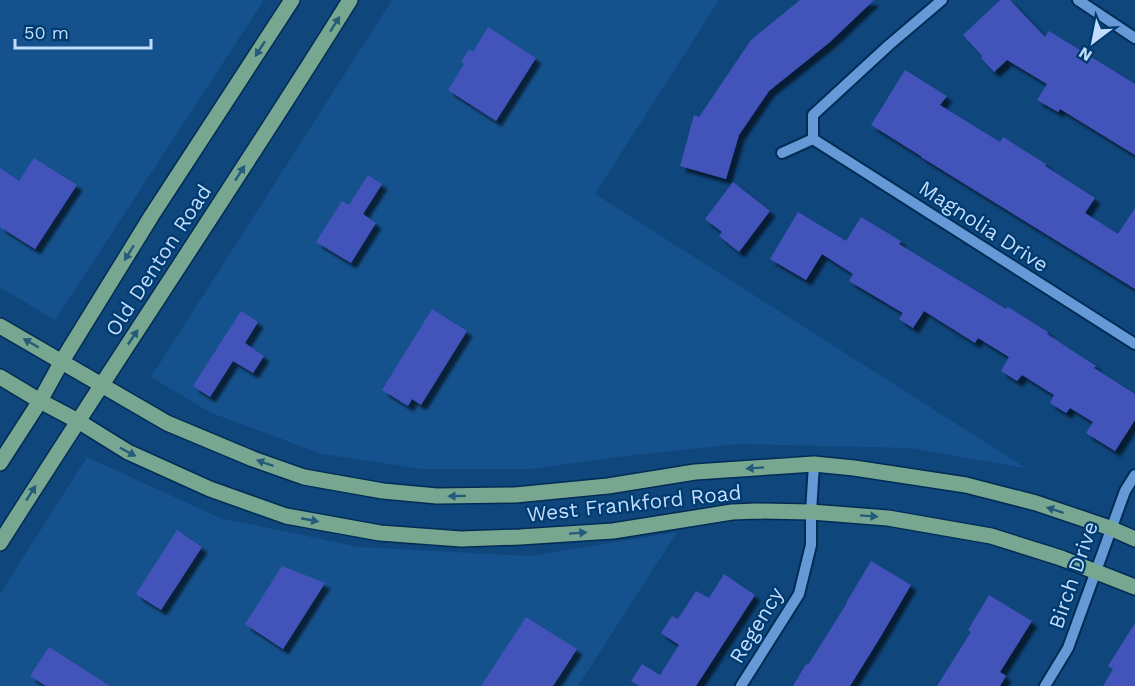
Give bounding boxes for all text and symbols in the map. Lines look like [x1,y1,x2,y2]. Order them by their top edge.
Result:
scale bar [15,12,152,50]
north arrow [1063,12,1123,72]
one-way arrow [330,16,341,32]
text: 50 m [24,22,69,43]
one-way arrow [255,41,266,57]
text: N [1075,43,1095,65]
one-way arrow [234,165,245,182]
street label: Magnolia Drive [915,175,1053,277]
street label: Old Denton Road [100,180,216,340]
one-way arrow [124,245,135,261]
one-way arrow [127,329,139,345]
one-way arrow [23,338,39,349]
one-way arrow [120,447,137,457]
one-way arrow [256,458,274,468]
one-way arrow [746,463,765,473]
street label: West Frankford Road [525,479,743,527]
one-way arrow [25,485,36,501]
one-way arrow [447,491,466,501]
one-way arrow [1046,504,1064,514]
one-way arrow [860,512,879,521]
one-way arrow [301,516,320,525]
street label: Birch Drive [1043,518,1103,632]
one-way arrow [568,529,587,538]
street label: Regency [724,582,788,668]

